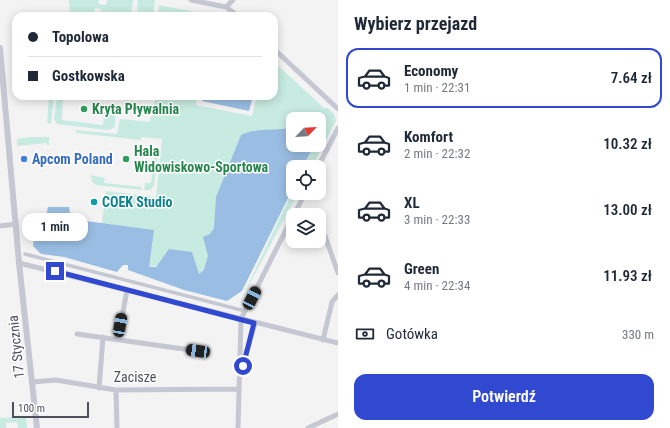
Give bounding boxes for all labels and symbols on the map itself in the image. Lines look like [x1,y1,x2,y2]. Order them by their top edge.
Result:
place label: Kryta Pływalnia [92,101,179,117]
marker: Kryta Pływalnia [79,104,89,114]
north arrow [286,112,326,152]
place label: Hala Widowiskowo-Sportowa [134,143,269,175]
place label: Apcom Poland [32,151,113,167]
marker: Apcom Poland [19,154,29,164]
marker: Hala Widowiskowo-Sportowa [121,154,131,164]
place label: COEK Studio [102,194,172,210]
marker: COEK Studio [89,197,99,207]
callout: 1 min [22,213,88,241]
route end [46,262,64,280]
car [241,285,263,311]
car [112,312,128,338]
street label: 17 Stycznia [5,315,27,379]
car [185,343,211,359]
route start [234,357,252,375]
street label: Zacisze [114,369,157,385]
scale bar [12,400,89,419]

